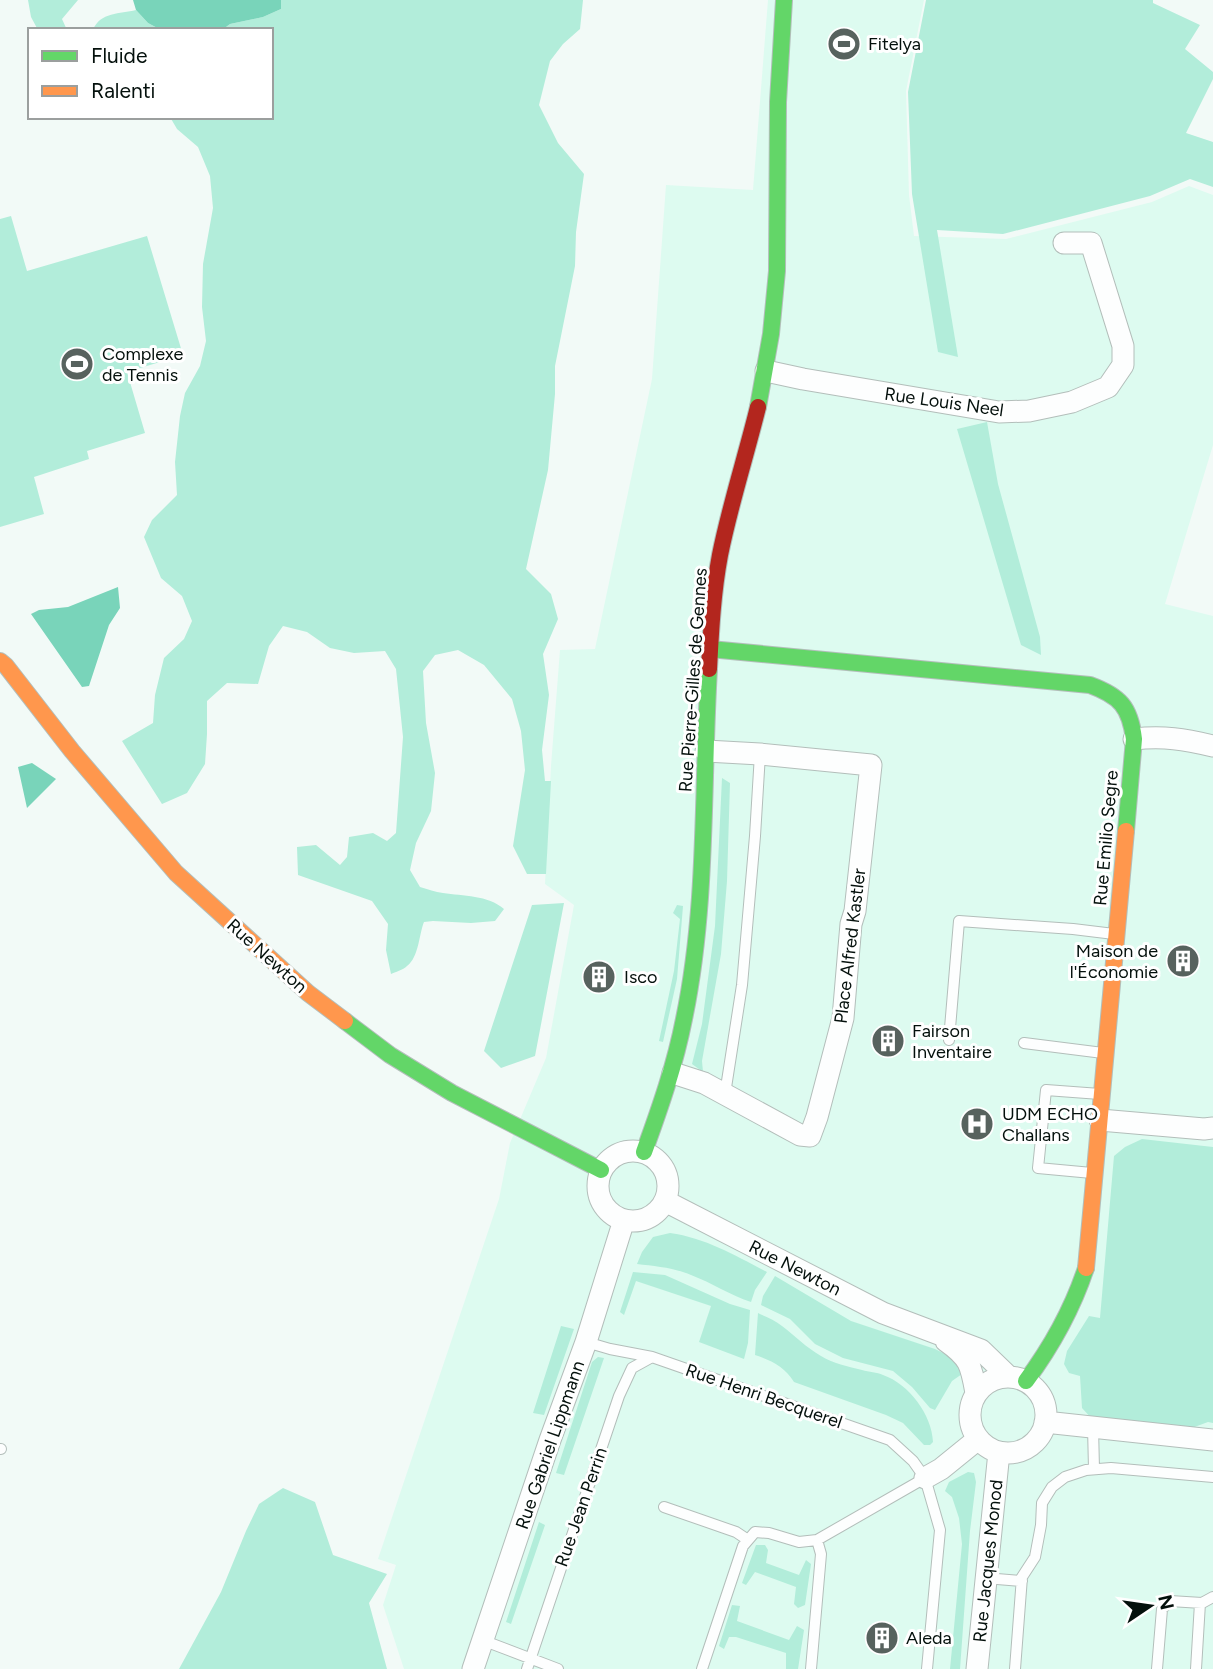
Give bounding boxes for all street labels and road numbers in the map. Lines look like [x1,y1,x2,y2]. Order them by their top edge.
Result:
street label: Rue Louis Neel [883,383,1005,421]
street label: Rue Pierre-Gilles de Gennes [674,567,712,793]
street label: Rue Emilio Segre [1089,769,1123,907]
street label: Place Alfred Kastler [830,867,870,1025]
street label: Rue Newton [222,914,312,998]
street label: Rue Newton [745,1235,845,1301]
street label: Rue Gabriel Lippmann [511,1358,589,1532]
street label: Rue Henri Becquerel [683,1359,845,1433]
street label: Rue Jean Perrin [550,1444,612,1570]
street label: Rue Jacques Monod [969,1479,1007,1643]

